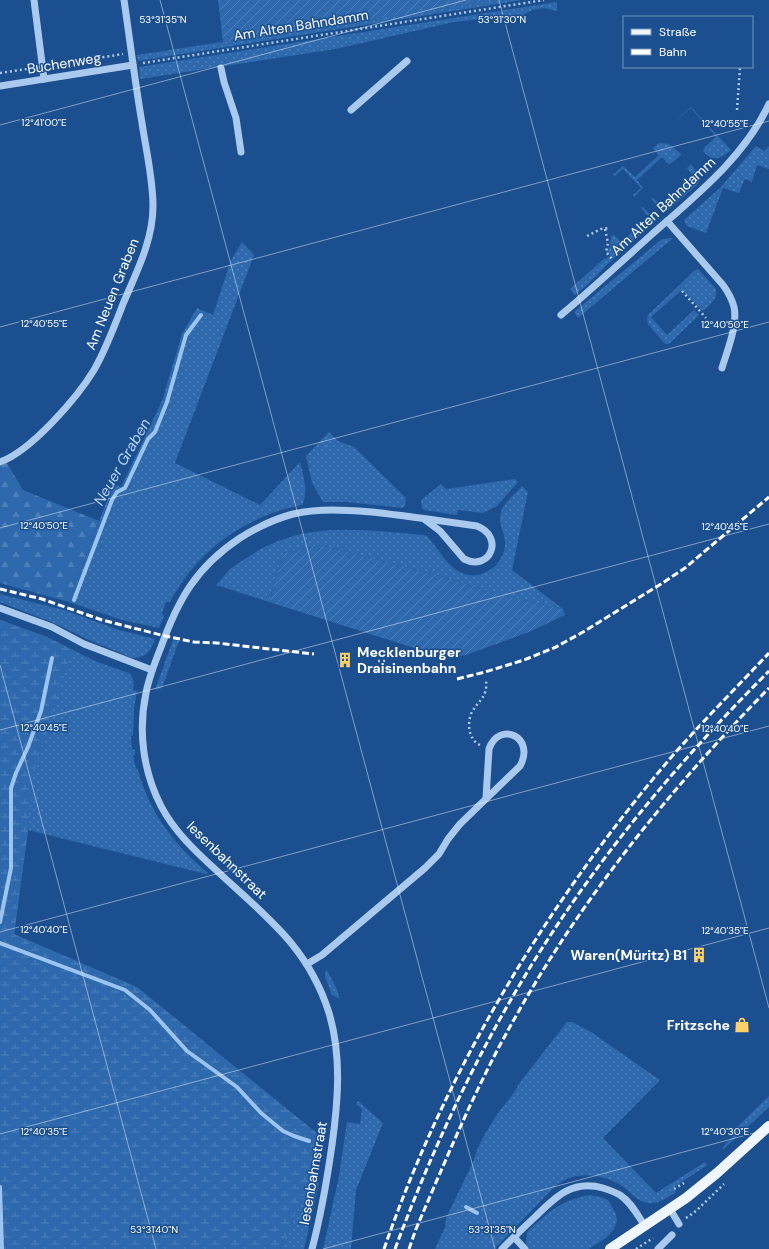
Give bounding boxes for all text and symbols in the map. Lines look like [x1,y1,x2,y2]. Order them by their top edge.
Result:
street label: Am Alten Bahndamm [232,5,370,45]
text: 53°31'35"N [139,13,187,26]
text: 53°31'30"N [478,13,526,26]
legend [623,16,753,68]
text: Straße [659,24,696,40]
text: Bahn [659,44,687,60]
street label: Buchenweg [26,48,102,78]
text: 12°41'00"E [21,116,67,129]
text: 12°40'55"E [701,117,749,130]
street label: Am Alten Bahndamm [607,153,719,259]
street label: Am Neuen Graben [81,235,143,353]
text: 12°40'55"E [20,317,68,330]
text: 12°40'50"E [701,318,749,331]
water label: Neuer Graben [89,414,155,509]
text: 12°40'50"E [20,519,68,532]
text: 12°40'45"E [702,520,749,533]
place label: Mecklenburger Draisinenbahn [357,643,461,677]
building icon: Mecklenburger Draisinenbahn [336,651,354,669]
text: 12°40'45"E [21,721,68,734]
text: 12°40'40"E [701,722,749,735]
street label: Iesenbahnstraat [183,817,271,903]
text: 12°40'40"E [20,923,68,936]
text: 12°40'35"E [701,924,749,937]
place label: Waren(Müritz) B1 [571,946,687,964]
building icon: Waren(Müritz) B1 [690,946,708,964]
place label: Fritzsche [667,1016,730,1034]
shop icon: Fritzsche [733,1016,751,1034]
street label: Iesenbahnstraat [295,1120,331,1226]
text: 12°40'35"E [20,1125,68,1138]
text: 12°40'30"E [701,1125,749,1138]
text: 53°31'40"N [130,1223,178,1236]
text: 53°31'35"N [468,1223,516,1236]

